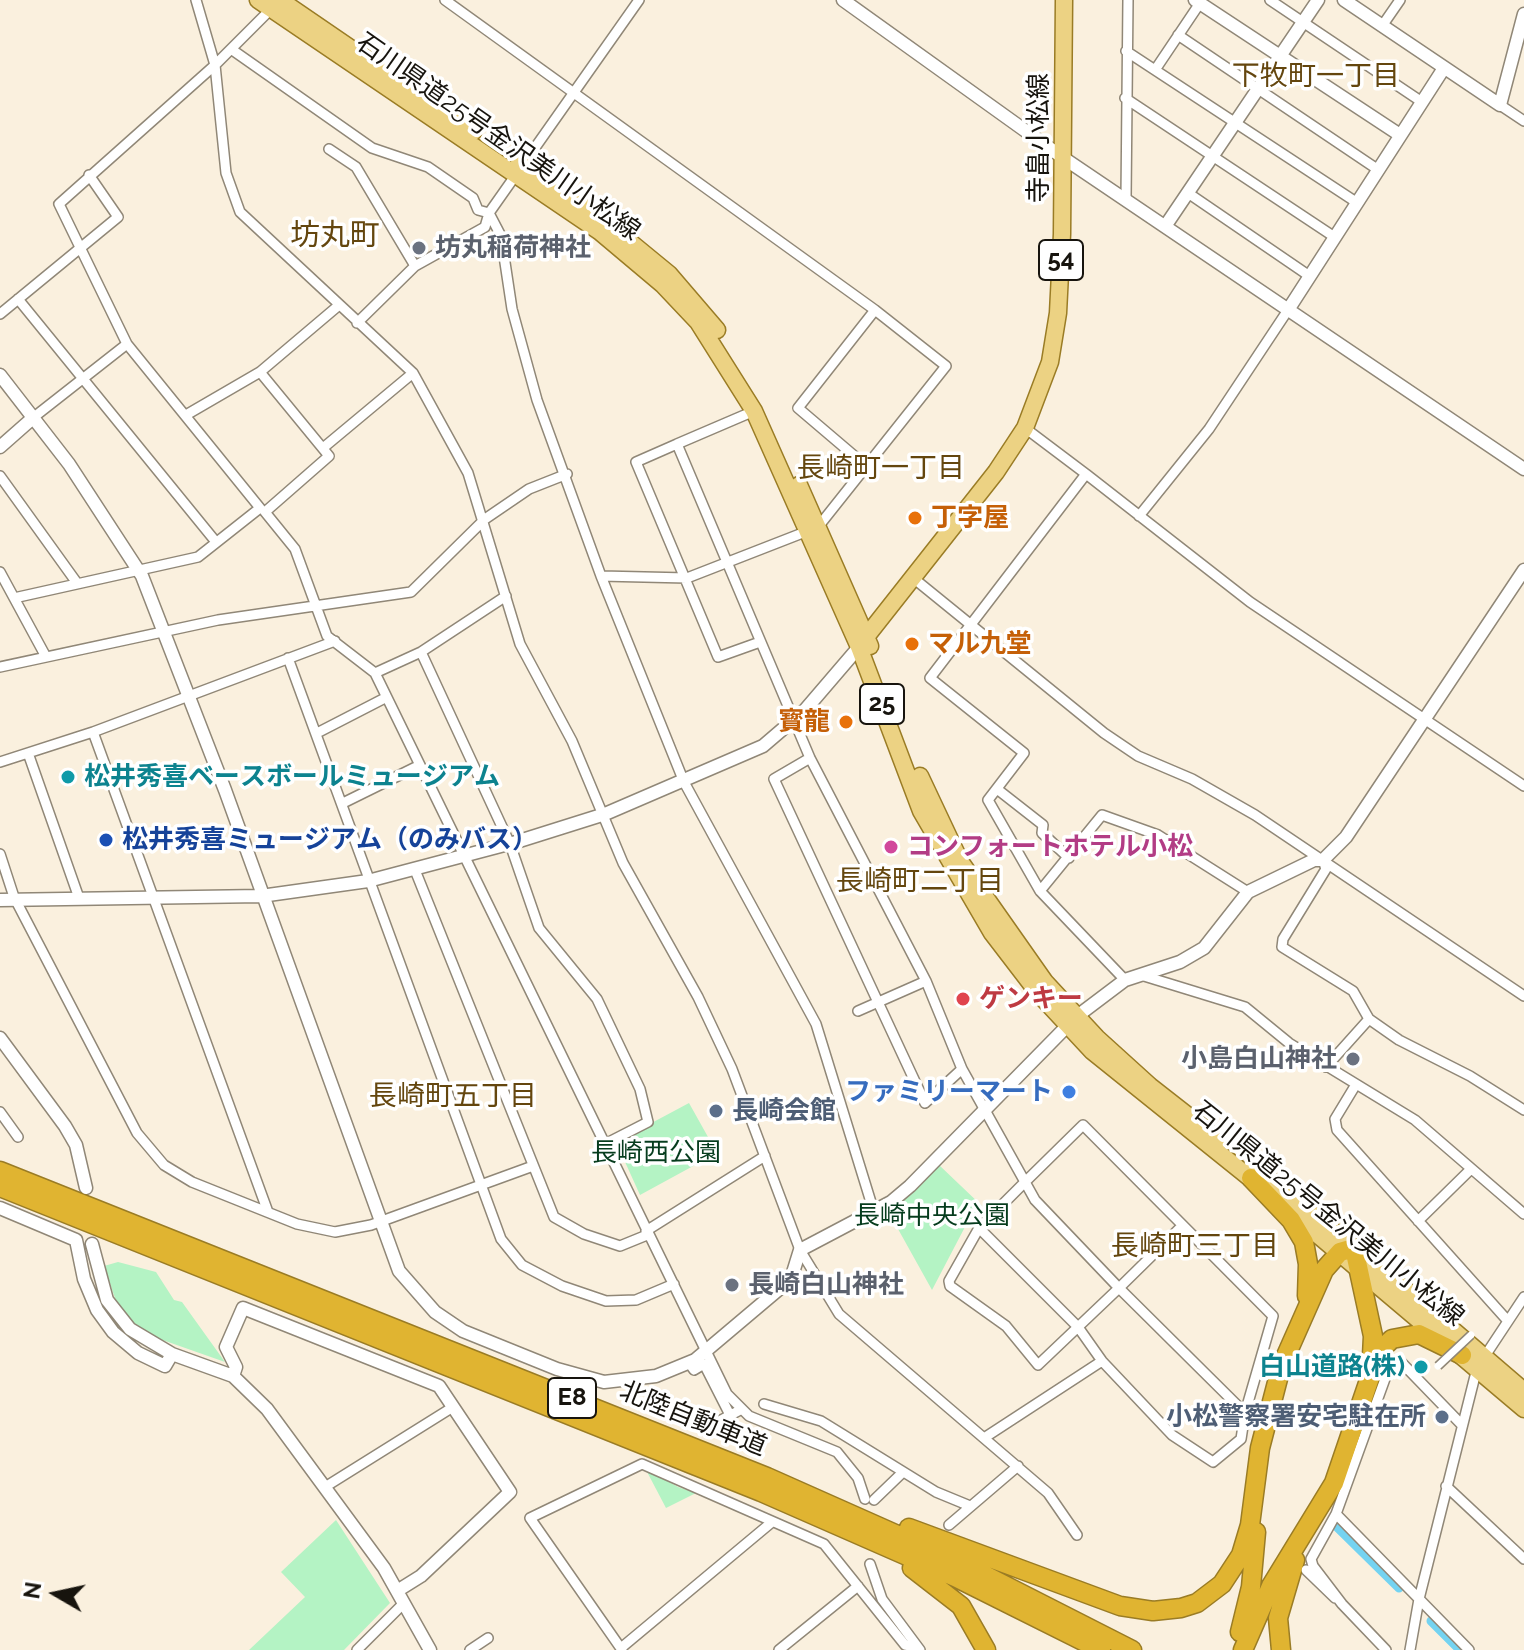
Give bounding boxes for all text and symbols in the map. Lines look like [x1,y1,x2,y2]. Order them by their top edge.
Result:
street label: 石川県道25号金沢美川小松線 [350,27,646,247]
district label: 下牧町一丁目 [1232,60,1400,94]
street label: 寺畠小松線 [1023,73,1055,203]
district label: 坊丸町 [290,218,380,254]
place label: 坊丸稲荷神社 [435,232,591,264]
marker: 坊丸稲荷神社 [410,239,428,257]
road number: 54 [1039,240,1083,280]
district label: 長崎町一丁目 [797,452,965,486]
place label: 丁字屋 [931,502,1009,534]
marker: 丁字屋 [906,509,924,527]
place label: マル九堂 [928,628,1032,660]
marker: マル九堂 [903,635,921,653]
road number: 25 [860,684,904,724]
place label: 寳龍 [778,706,830,738]
marker: 寳龍 [837,713,855,731]
place label: 松井秀喜ベースボールミュージアム [84,761,500,793]
marker: 松井秀喜ベースボールミュージアム [59,768,77,786]
place label: 松井秀喜ミュージアム（のみバス） [122,824,538,856]
marker: 松井秀喜ミュージアム（のみバス） [97,831,115,849]
place label: コンフォートホテル小松 [907,831,1193,863]
marker: コンフォートホテル小松 [882,838,900,856]
district label: 長崎町二丁目 [836,865,1004,899]
place label: ゲンキー [979,983,1083,1015]
marker: ゲンキー [954,990,972,1008]
place label: 小島白山神社 [1181,1043,1337,1075]
marker: 小島白山神社 [1344,1050,1362,1068]
place label: ファミリーマート [845,1076,1053,1108]
district label: 長崎町五丁目 [369,1080,537,1114]
marker: ファミリーマート [1060,1083,1078,1101]
place label: 長崎会館 [732,1095,836,1127]
street label: 石川県道25号金沢美川小松線 [1186,1095,1470,1333]
marker: 長崎会館 [707,1102,725,1120]
park label: 長崎西公園 [591,1137,721,1169]
park label: 長崎中央公園 [854,1200,1010,1232]
district label: 長崎町三丁目 [1111,1230,1279,1264]
place label: 長崎白山神社 [748,1269,904,1301]
marker: 長崎白山神社 [723,1276,741,1294]
place label: 白山道路(株) [1259,1351,1405,1383]
marker: 白山道路(株) [1412,1358,1430,1376]
street label: 北陸自動車道 [615,1375,771,1463]
road number: E8 [548,1378,596,1418]
place label: 小松警察署安宅駐在所 [1166,1401,1426,1433]
marker: 小松警察署安宅駐在所 [1433,1408,1451,1426]
north arrow [16,1554,96,1634]
text: N [18,1580,46,1601]

